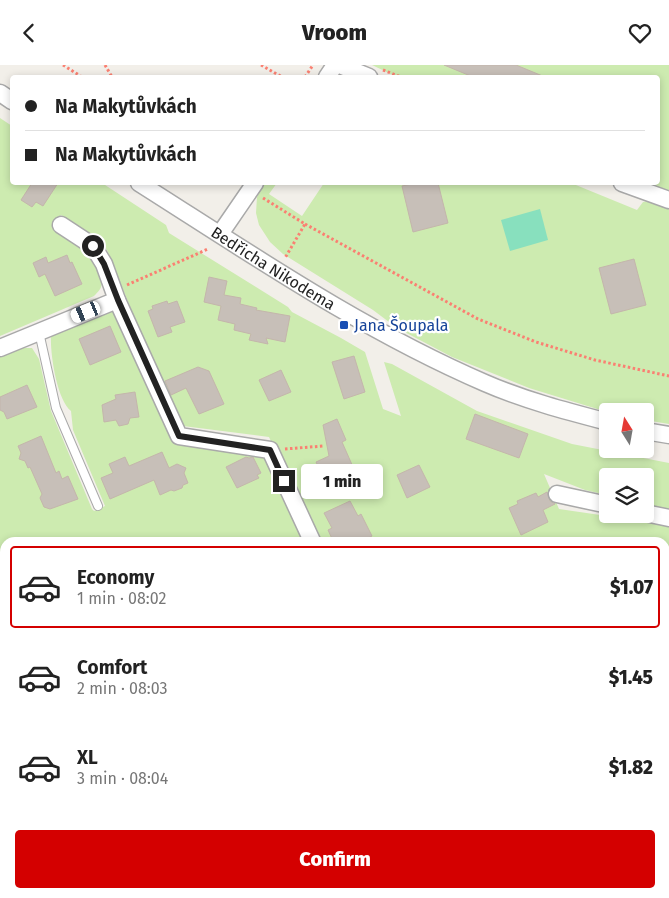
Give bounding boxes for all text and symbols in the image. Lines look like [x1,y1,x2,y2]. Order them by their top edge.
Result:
icon: back [15,19,43,47]
text: Vroom [302,19,367,46]
icon: heart [626,19,654,47]
text: Na Makytůvkách [55,95,197,118]
text: Na Makytůvkách [55,143,197,166]
street label: Bedřicha Nikodema [208,222,339,313]
route start [82,235,104,257]
car [69,299,102,325]
place label: Jana Šoupala [354,315,448,335]
marker: Jana Šoupala [338,319,350,331]
north arrow [599,403,654,457]
map controls [599,403,654,523]
callout: 1 min [302,463,384,499]
button: layers [599,468,654,523]
route end [273,470,295,492]
text: 1 min [323,472,361,491]
icon: car [17,565,62,610]
text: Economy [77,566,154,589]
text: $1.07 [610,576,653,599]
text: 1 min · 08:02 [77,589,166,608]
icon: car [17,655,62,700]
text: Comfort [77,656,147,679]
text: $1.45 [609,666,653,689]
text: 2 min · 08:03 [77,679,167,698]
icon: car [17,745,62,790]
text: XL [77,746,98,769]
text: $1.82 [609,756,653,779]
text: 3 min · 08:04 [77,769,168,788]
button: Confirm [15,830,655,888]

